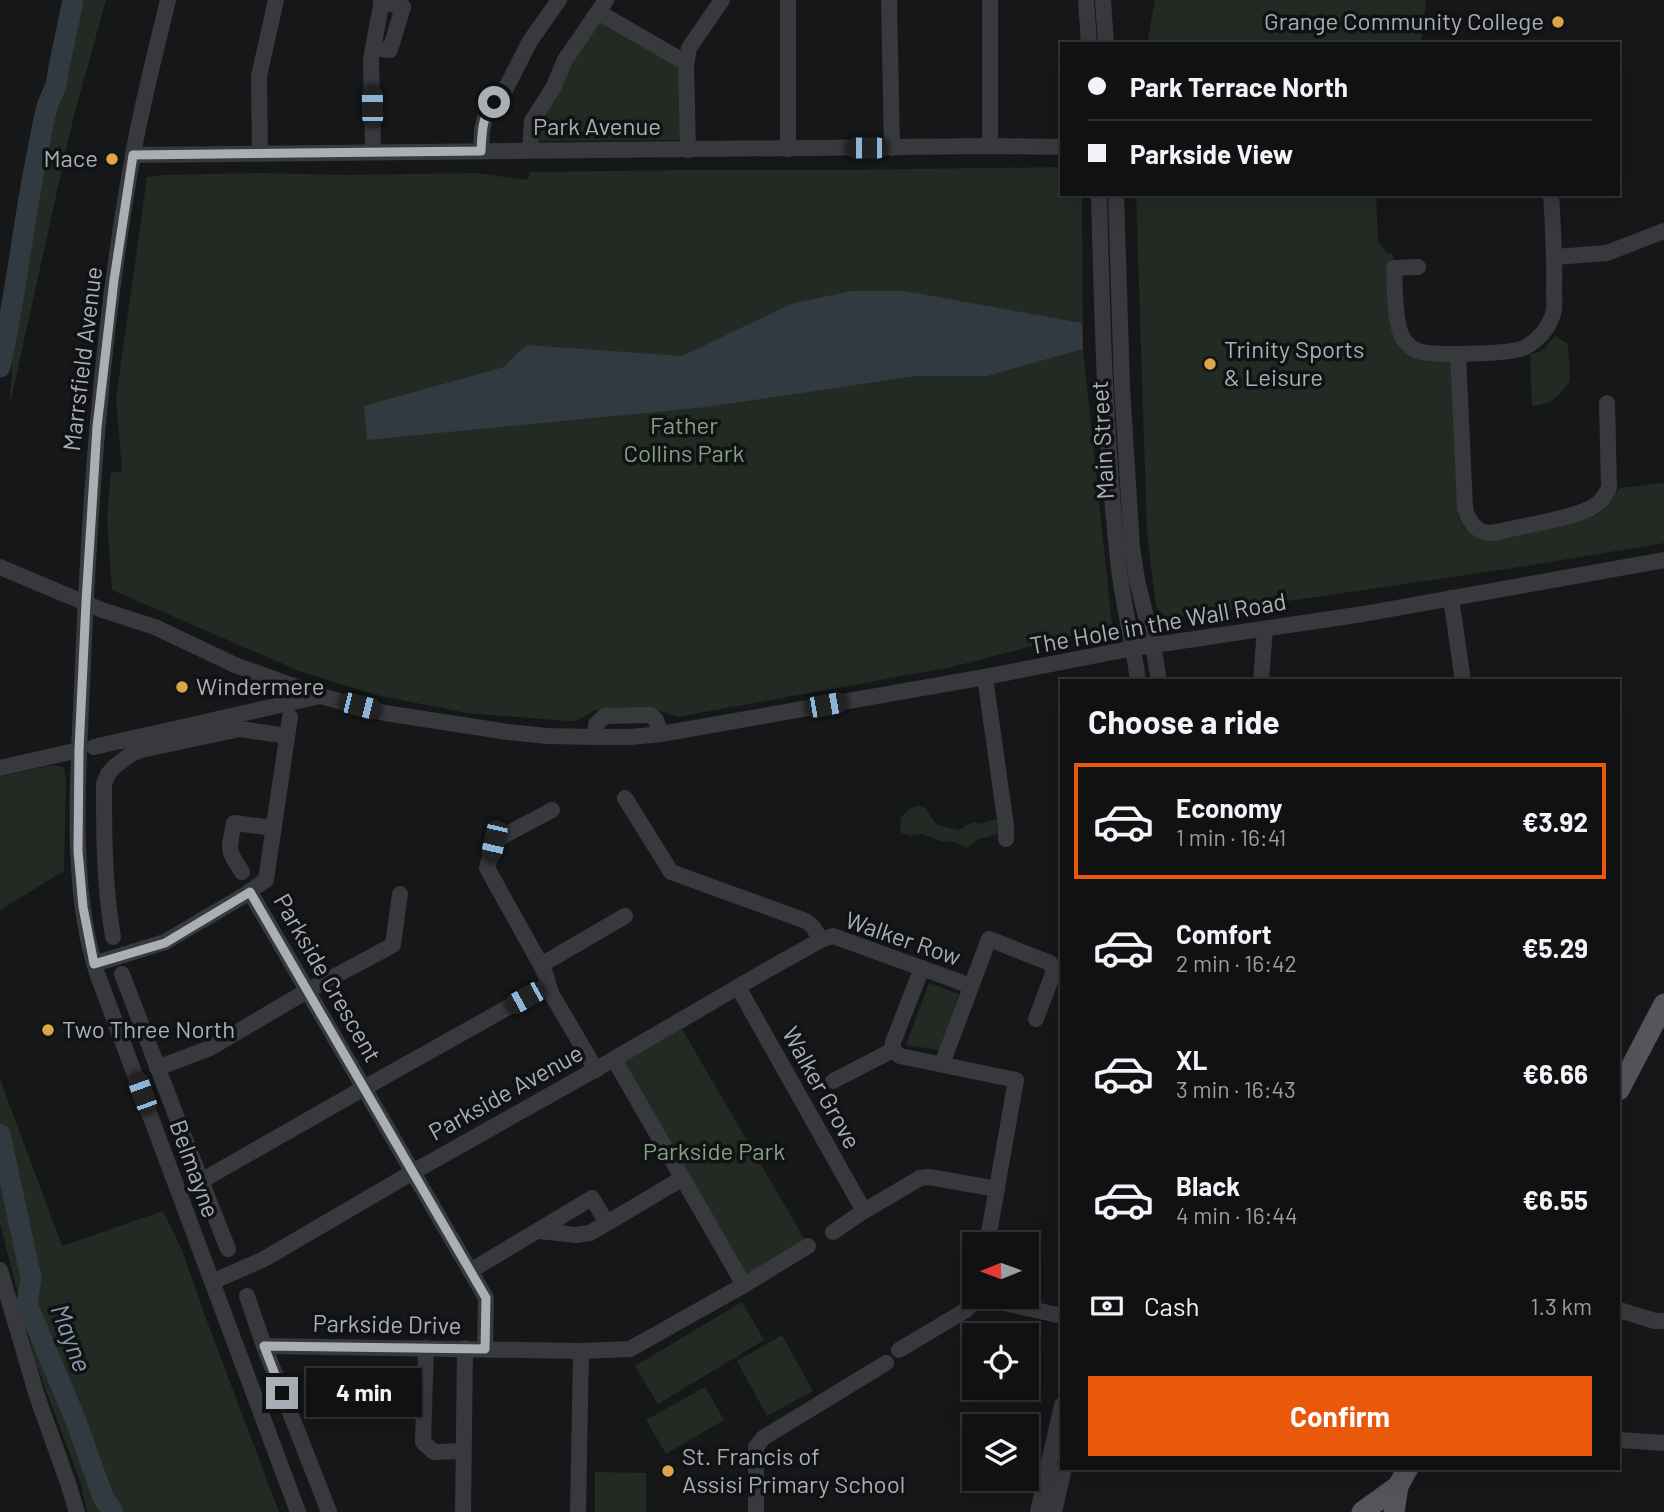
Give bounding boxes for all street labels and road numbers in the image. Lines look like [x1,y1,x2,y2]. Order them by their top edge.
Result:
street label: Park Avenue [533,111,661,140]
street label: Marrsfield Avenue [56,265,107,453]
street label: Main Street [1084,380,1119,500]
street label: The Hole in the Wall Road [1027,586,1288,659]
street label: Parkside Crescent [268,888,388,1067]
street label: Walker Row [842,904,965,971]
street label: Walker Grove [777,1021,868,1153]
street label: Parkside Avenue [423,1037,587,1146]
street label: Belmayne [164,1116,226,1221]
street label: Parkside Drive [312,1308,462,1339]

